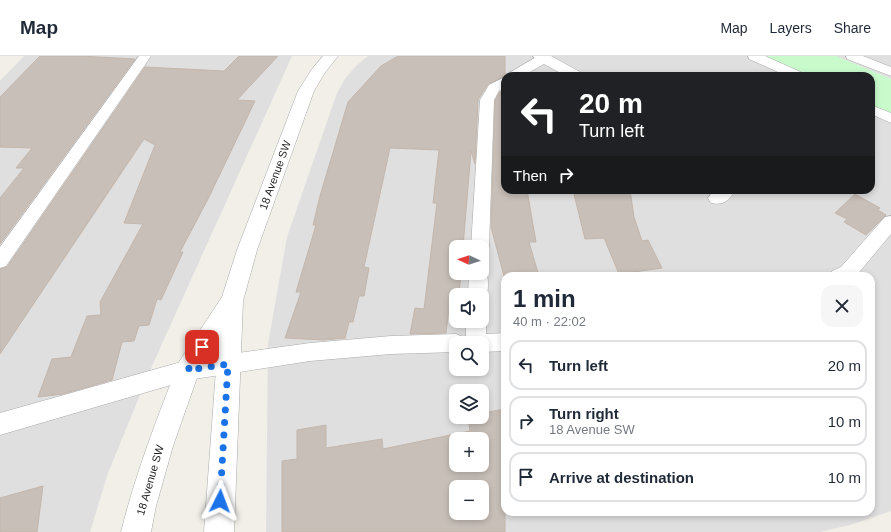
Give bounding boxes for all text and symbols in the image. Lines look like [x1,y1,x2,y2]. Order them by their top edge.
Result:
text: Map [20,17,58,38]
text: Map [720,20,748,36]
text: Layers [770,20,812,36]
text: Share [834,20,871,36]
icon: left [513,88,565,140]
text: 20 m [579,88,643,119]
text: Turn left [579,121,644,141]
street label: 18 Avenue SW [257,138,293,211]
icon: right [555,164,577,186]
text: Then [513,167,547,184]
north arrow [449,240,489,280]
map controls [449,240,489,520]
text: 1 min [513,285,576,312]
button: close [821,285,863,327]
button: sound [449,288,489,328]
text: 40 m · 22:02 [513,314,586,329]
pin [185,330,219,364]
icon: arrive [191,336,213,358]
button: search [449,336,489,376]
icon: left [515,354,537,376]
text: Turn left [549,357,608,374]
text: 20 m [828,357,861,374]
button: layers [449,384,489,424]
text: Turn right [549,405,619,422]
icon: right [515,410,537,432]
text: 10 m [828,413,861,430]
text: 18 Avenue SW [549,422,635,437]
button: + [449,432,489,472]
street label: 18 Avenue SW [134,443,166,517]
icon: arrive [515,466,537,488]
text: Arrive at destination [549,469,694,486]
text: 10 m [828,469,861,486]
position arrow [199,480,241,522]
button: − [449,480,489,520]

